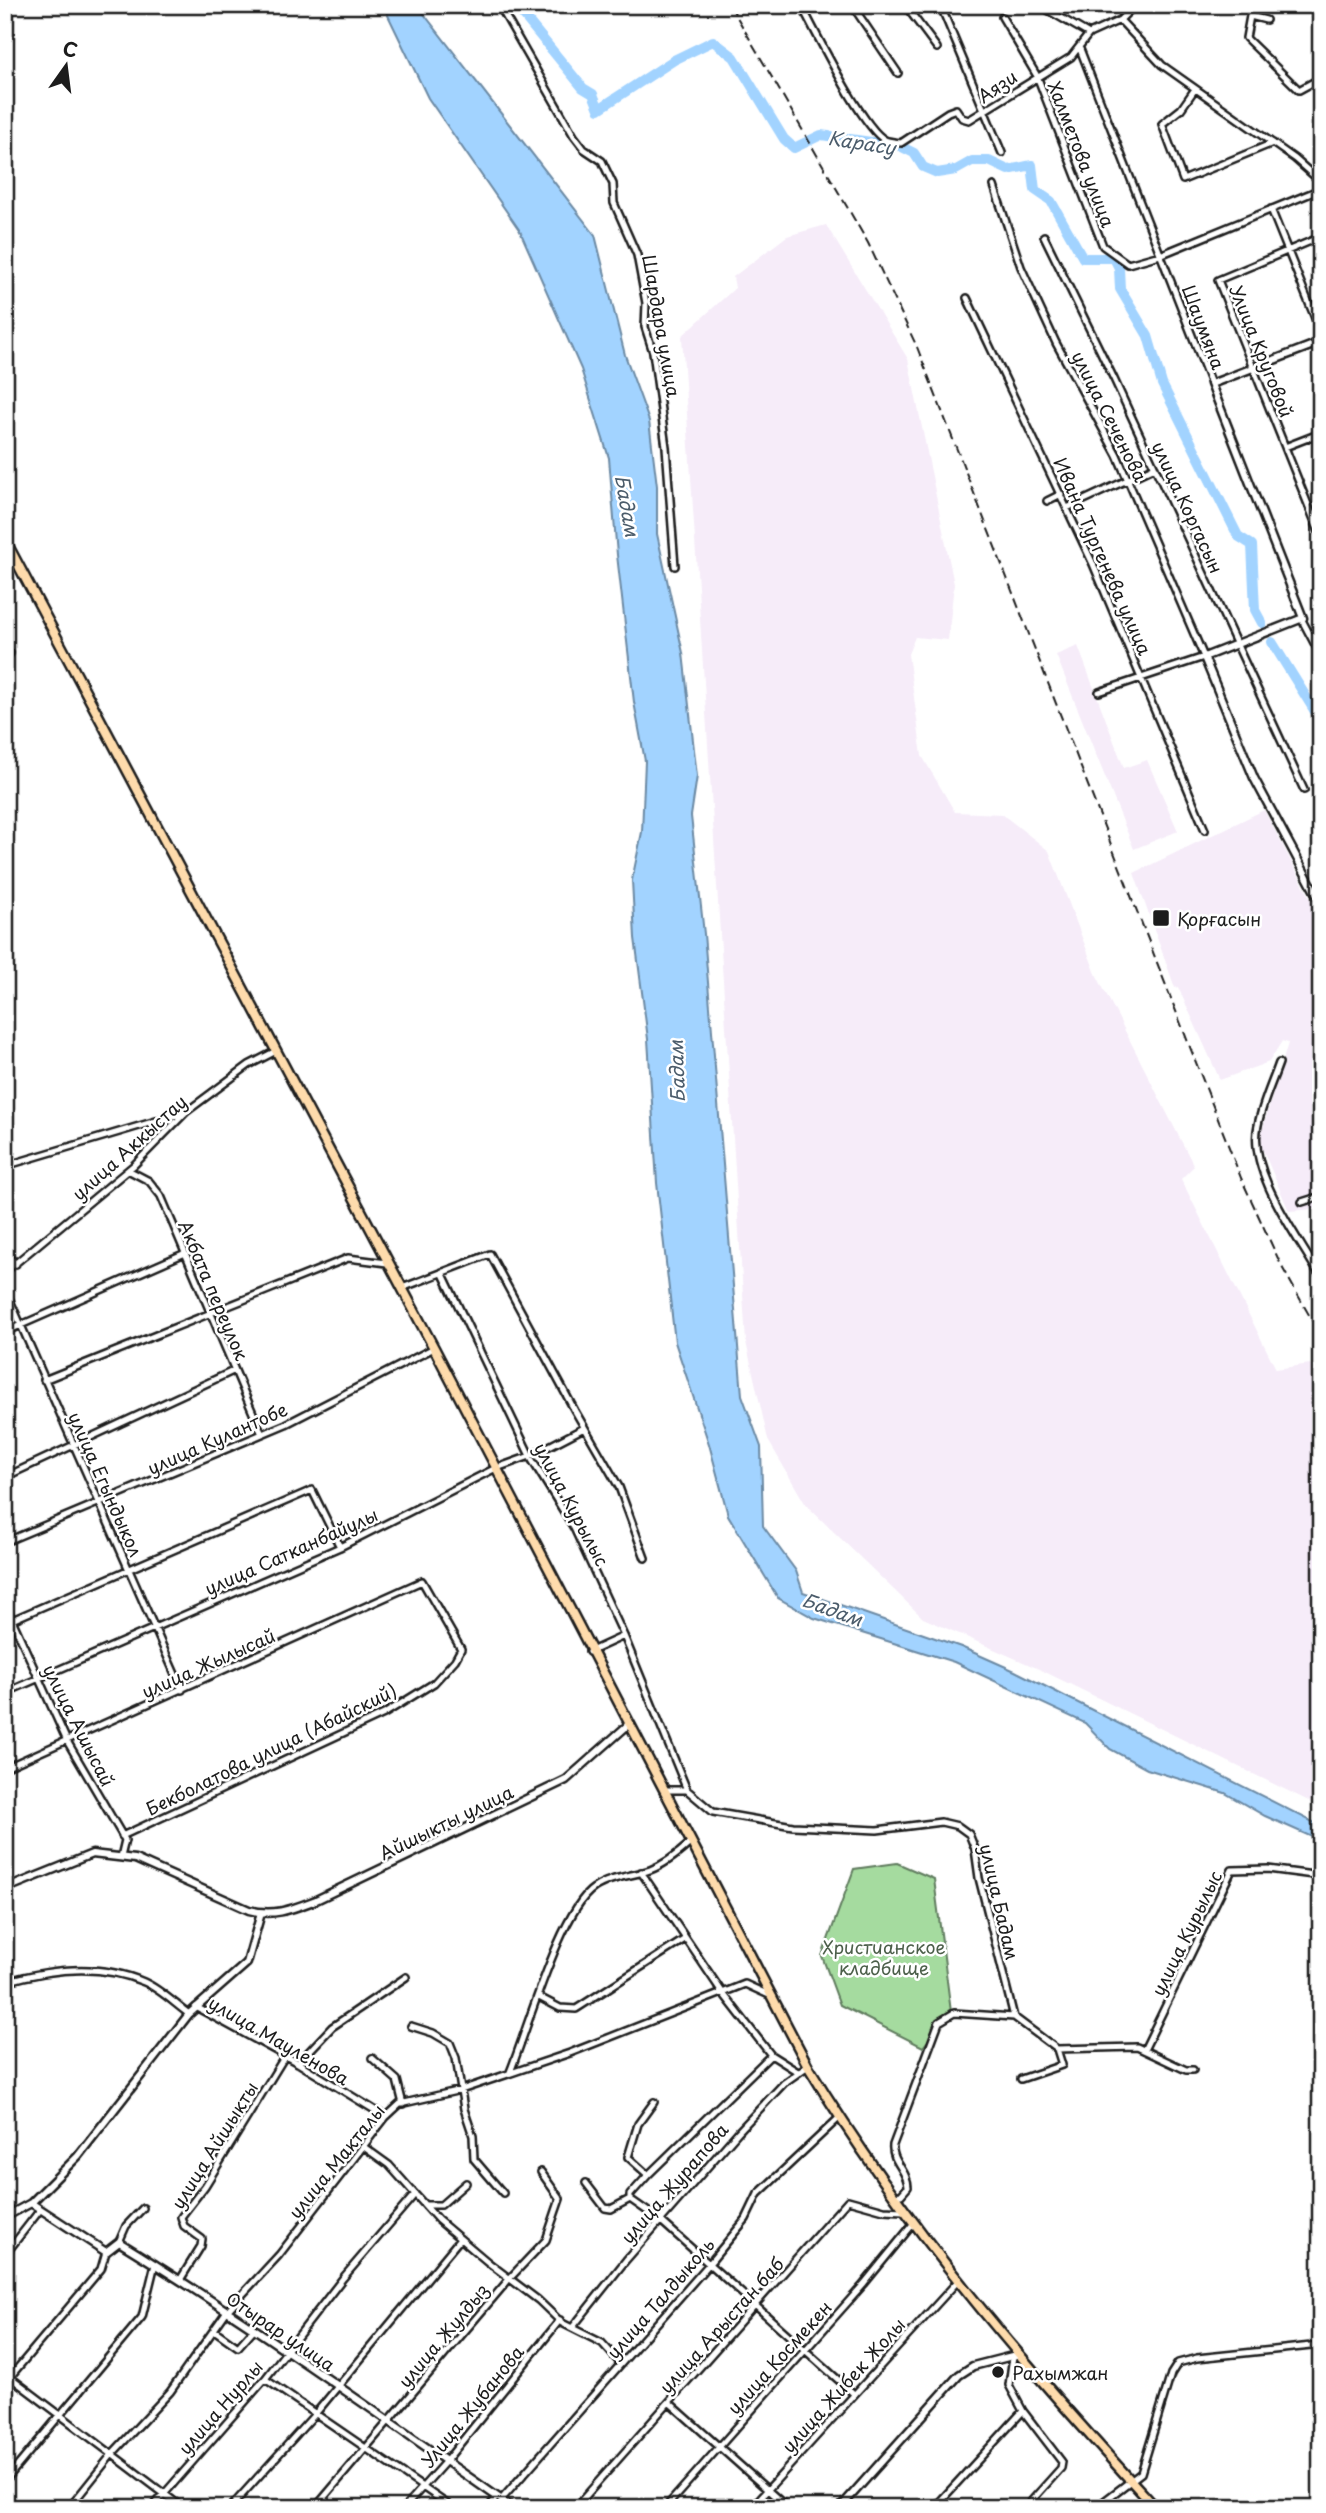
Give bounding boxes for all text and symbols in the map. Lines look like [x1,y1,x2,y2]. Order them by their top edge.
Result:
north arrow [32,32,102,102]
text: С [60,33,81,64]
street label: Аязи [972,63,1022,109]
street label: Халметова улица [1042,77,1123,232]
water label: Карасу [826,123,899,161]
street label: Шардара улица [636,253,688,400]
street label: Шаумяна [1176,281,1233,374]
street label: Улица Круговой [1223,281,1301,421]
street label: улица Сеченова [1065,346,1155,487]
street label: улица Коргасын [1146,437,1230,577]
street label: Ивана Тургенева улица [1047,453,1159,660]
water label: Бадам [609,473,647,540]
place label: Қорғасын [1177,905,1261,932]
marker: Қорғасын [1151,908,1171,928]
water label: Бадам [661,1039,691,1103]
street label: улица Аккыстау [65,1088,193,1206]
street label: Акбата переулок [172,1216,256,1364]
street label: улица Кулантобе [143,1395,291,1481]
street label: улица Егындыкол [62,1407,150,1561]
street label: улица Курылыс [528,1437,616,1571]
street label: улица Сатканбайулы [200,1501,382,1601]
water label: Бадам [799,1585,868,1633]
street label: улица Жылысай [137,1621,279,1705]
street label: улица Ашысай [37,1659,121,1791]
street label: Бекболатова улица (Абайский) [141,1676,401,1822]
street label: Айшыкты улица [374,1778,518,1866]
street label: улица Бадам [973,1841,1027,1963]
street label: улица Курылыс [1144,1866,1228,2000]
park label: Христианское кладбище [822,1933,946,1981]
street label: улица Мауленова [204,1989,355,2092]
street label: улица Айшыкты [164,2076,264,2214]
street label: улица Макталы [281,2098,391,2224]
street label: улица Журапова [614,2116,735,2249]
street label: улица Талдыколь [600,2232,720,2364]
street label: улица Арыстан баб [652,2251,790,2399]
street label: улица Жулдыз [391,2277,495,2393]
street label: Отырар улица [221,2284,342,2378]
street label: улица Космекен [720,2294,838,2420]
street label: улица Жибек Жолы [775,2312,911,2458]
street label: Улица Жубанова [414,2338,530,2473]
street label: улица Нурлы [171,2354,269,2460]
place label: Рахымжан [1012,2359,1109,2386]
marker: Рахымжан [990,2364,1006,2380]

